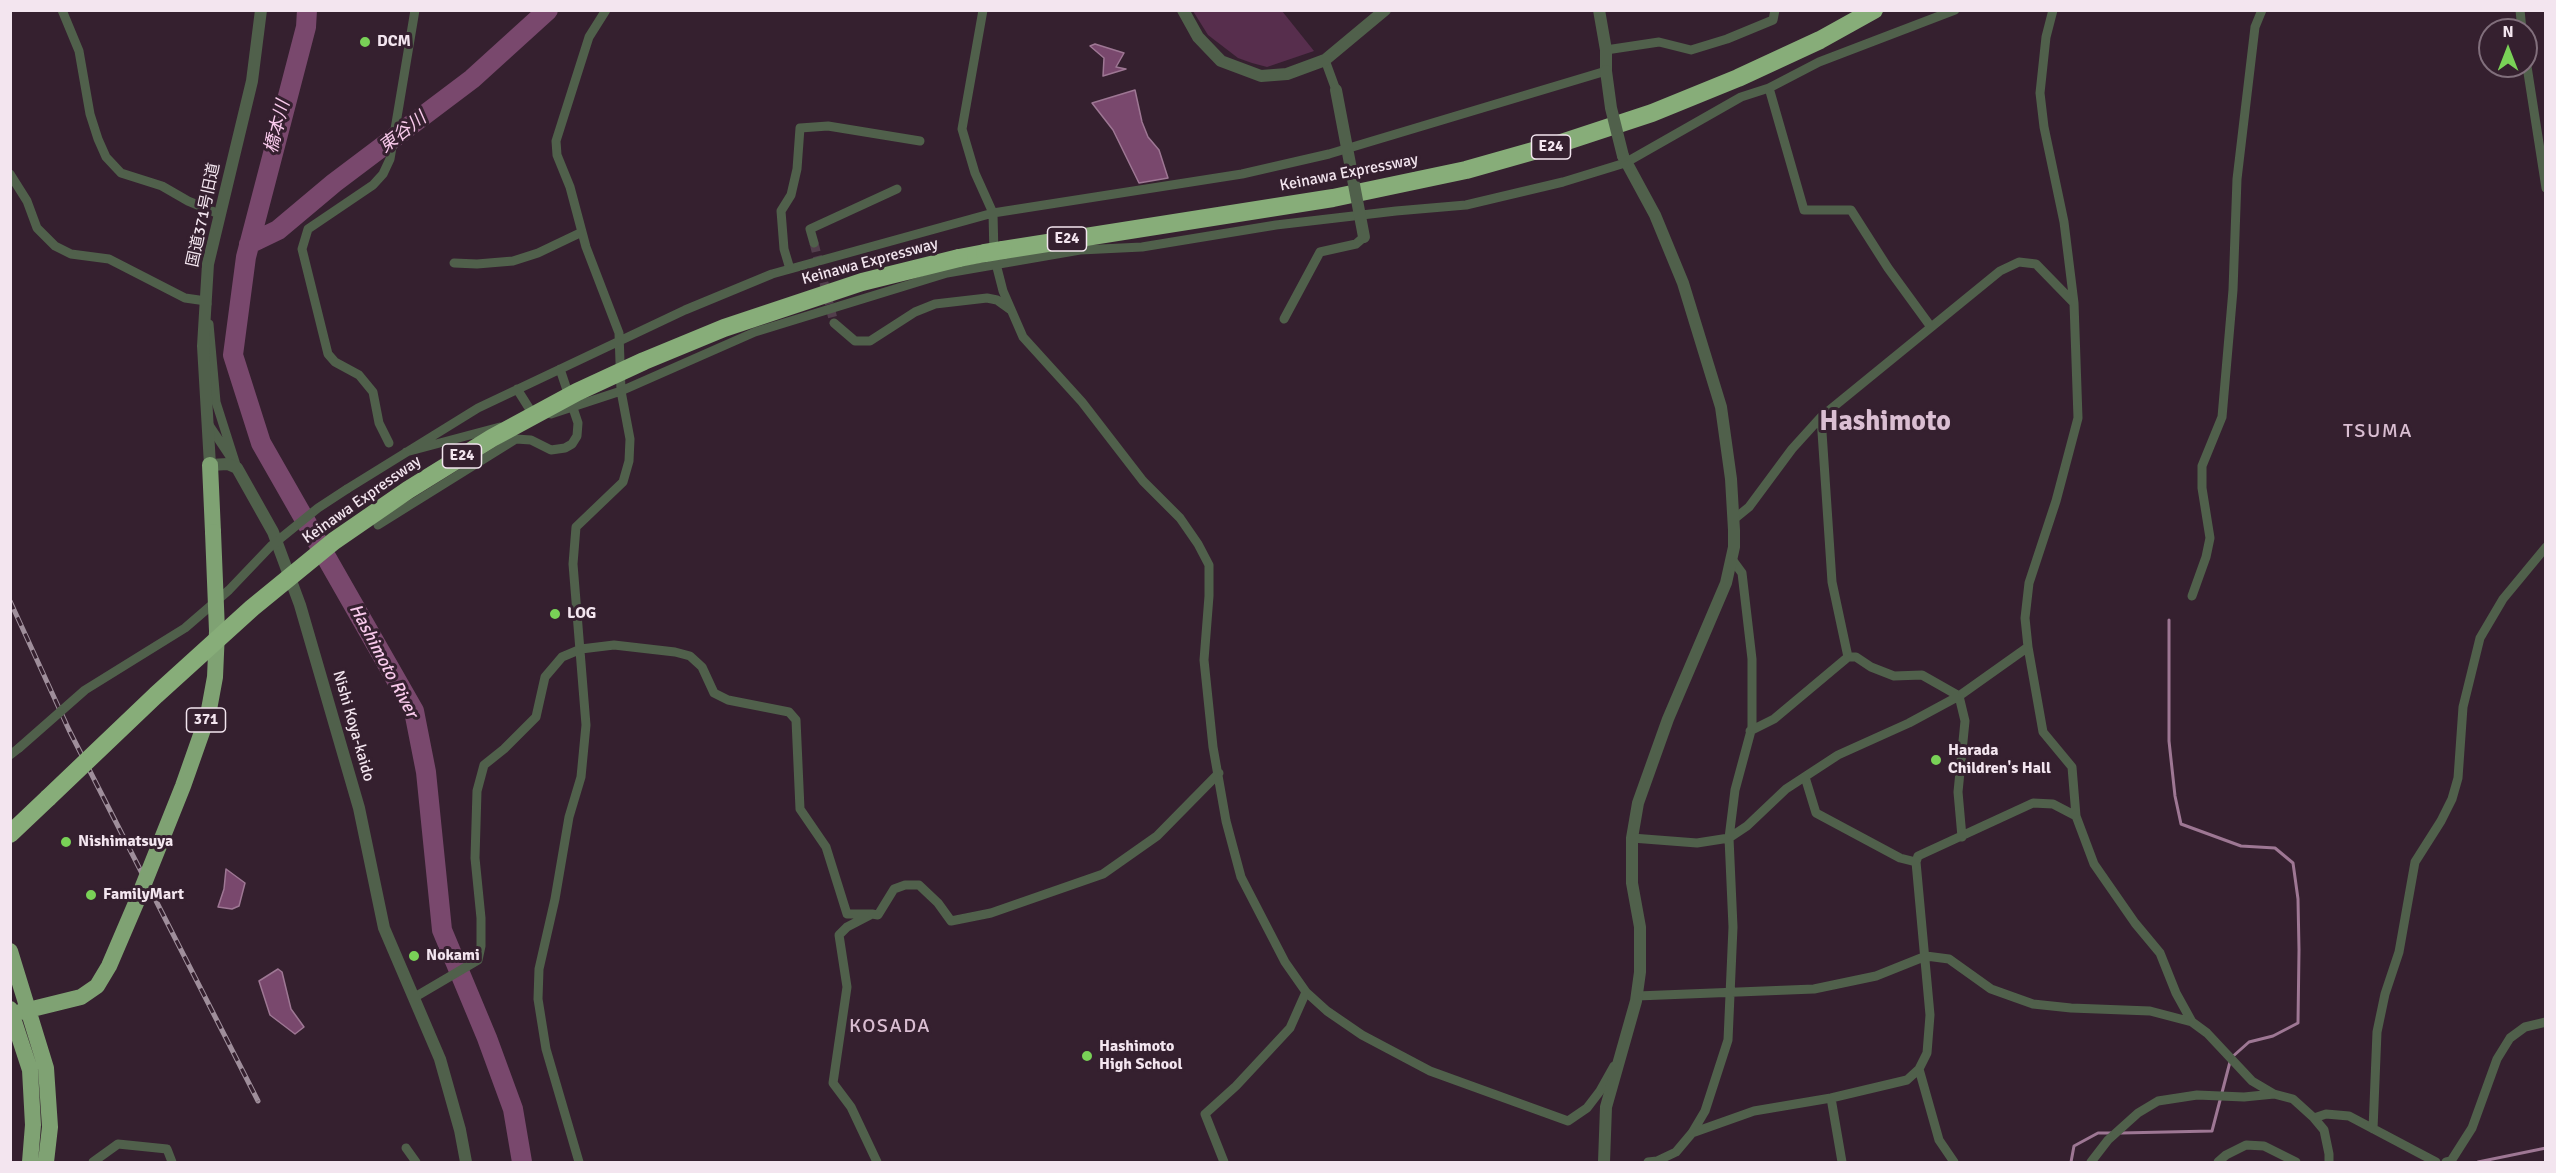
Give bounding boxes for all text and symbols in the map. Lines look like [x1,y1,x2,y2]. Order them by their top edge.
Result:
north arrow [2478,18,2538,78]
text: N [2502,22,2514,42]
place label: DCM [377,32,411,52]
marker: DCM [358,35,372,49]
water label: 橋本川 [261,98,295,156]
water label: 東谷川 [375,108,431,158]
road number: E24 [1532,135,1570,159]
street label: Keinawa Expressway [1278,150,1420,196]
street label: 国道371号旧道 [184,161,224,269]
road number: E24 [1048,227,1086,251]
street label: Keinawa Expressway [800,235,940,289]
district label: Hashimoto [1819,406,1951,440]
district label: TSUMA [2343,420,2413,444]
road number: E24 [442,444,482,468]
street label: Keinawa Expressway [299,452,425,548]
water label: Hashimoto River [344,600,422,722]
place label: LOG [567,604,596,624]
marker: LOG [548,607,562,621]
street label: Nishi Koya-kaido [328,668,378,784]
road number: 371 [186,708,226,732]
place label: Harada Children's Hall [1948,741,2051,779]
marker: Harada Children's Hall [1929,753,1943,767]
place label: Nishimatsuya [78,832,173,852]
marker: Nishimatsuya [59,835,73,849]
place label: FamilyMart [103,885,184,905]
marker: FamilyMart [84,888,98,902]
place label: Nokami [426,946,480,966]
marker: Nokami [407,949,421,963]
district label: KOSADA [849,1015,931,1039]
place label: Hashimoto High School [1099,1037,1182,1075]
marker: Hashimoto High School [1080,1049,1094,1063]

